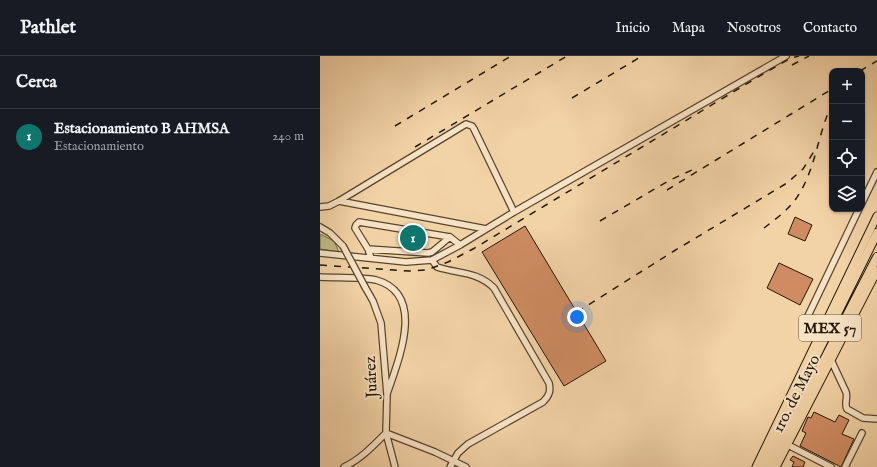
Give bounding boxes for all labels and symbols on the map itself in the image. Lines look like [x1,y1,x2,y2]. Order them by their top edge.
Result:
pin: 1 [400,223,426,253]
your location [567,307,587,327]
road number: MEX 57 [799,315,861,341]
street label: 1ro. de Mayo [769,351,825,436]
street label: Juárez [361,356,383,400]

